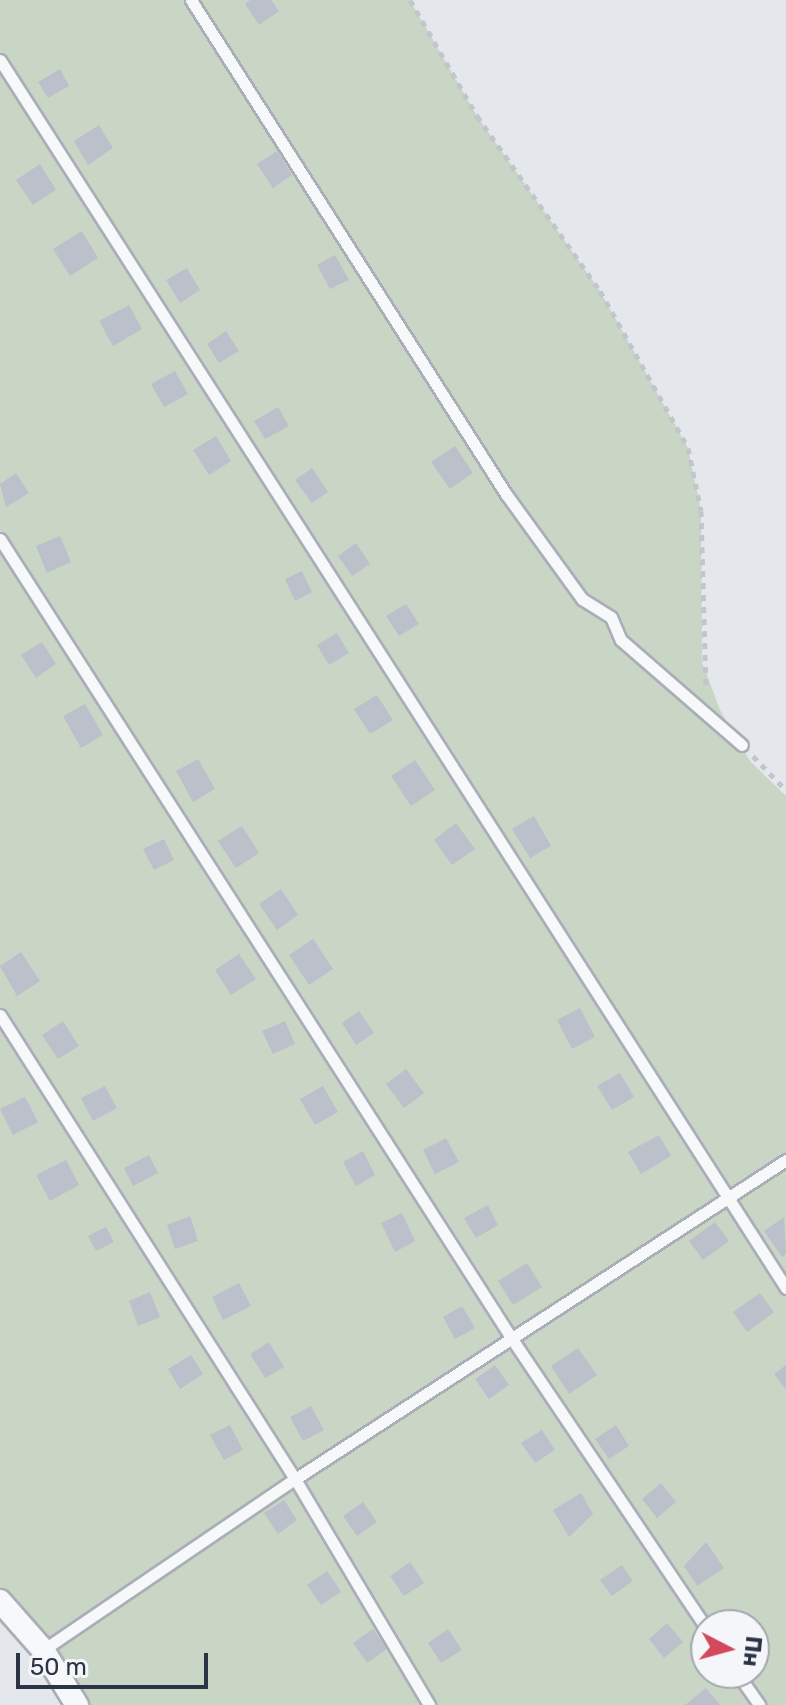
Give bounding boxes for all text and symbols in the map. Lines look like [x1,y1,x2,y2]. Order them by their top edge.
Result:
north arrow [690,1609,770,1689]
text: Пн [737,1635,767,1668]
scale bar [20,1637,212,1687]
text: 50 m [30,1653,87,1681]

